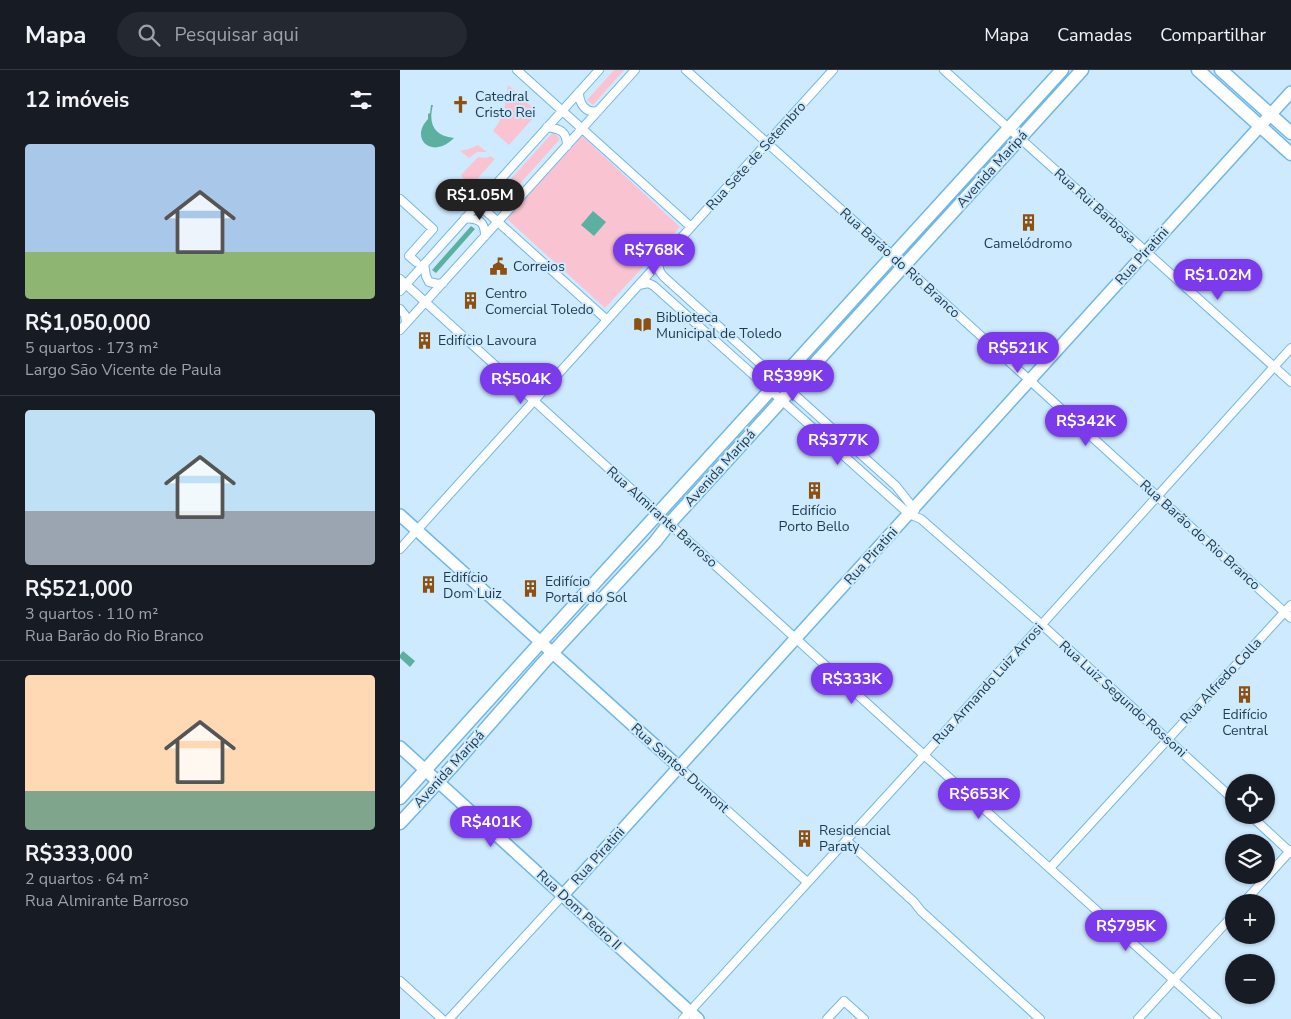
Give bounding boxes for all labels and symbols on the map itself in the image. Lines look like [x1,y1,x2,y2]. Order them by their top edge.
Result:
place label: Catedral Cristo Rei [475,87,535,122]
church icon: Catedral Cristo Rei [451,94,471,114]
street label: Rua Sete de Setembro [702,97,810,215]
street label: Avenida Maripá [952,126,1032,212]
street label: Rua Rui Barbosa [1050,164,1140,248]
pin: R$1.05M [434,178,526,221]
street label: Rua Barão do Rio Branco [836,204,965,322]
building icon: Camelódromo [1018,213,1038,233]
street label: Rua Piratini [1111,223,1173,289]
pin: R$768K [613,234,695,276]
place label: Camelódromo [984,234,1072,253]
public building icon: Correios [489,256,509,276]
place label: Correios [513,257,565,276]
pin: R$1.02M [1172,258,1264,301]
place label: Centro Comercial Toledo [485,284,594,319]
building icon: Centro Comercial Toledo [461,291,481,311]
place label: Biblioteca Municipal de Toledo [656,308,782,343]
library icon: Biblioteca Municipal de Toledo [632,315,652,335]
building icon: Edifício Lavoura [414,330,434,350]
place label: Edifício Lavoura [438,331,537,350]
pin: R$521K [977,332,1059,374]
pin: R$399K [752,360,834,402]
pin: R$504K [480,362,562,405]
pin: R$342K [1045,404,1127,447]
pin: R$377K [797,424,879,466]
street label: Avenida Maripá [680,425,760,511]
street label: Rua Almirante Barroso [602,462,722,572]
street label: Rua Barão do Rio Branco [1136,476,1265,594]
building icon: Edifício Porto Bello [804,480,824,500]
place label: Edifício Porto Bello [779,501,850,536]
street label: Rua Piratini [840,523,902,589]
place label: Edifício Dom Luiz [443,568,502,603]
place label: Edifício Portal do Sol [545,572,628,607]
building icon: Edifício Dom Luiz [419,575,439,595]
building icon: Edifício Portal do Sol [521,579,541,599]
street label: Rua Armando Luiz Arrosi [928,619,1048,749]
street label: Rua Alfredo Colla [1176,634,1266,728]
street label: Rua Luiz Segundo Rossoni [1055,636,1191,762]
pin: R$333K [811,662,893,705]
building icon: Edifício Central [1235,684,1255,704]
place label: Edifício Central [1222,705,1269,740]
street label: Rua Santos Dumont [627,719,733,817]
street label: Avenida Maripá [409,726,489,812]
pin: R$653K [938,778,1020,820]
pin: R$401K [450,806,532,848]
place label: Residencial Paraty [819,821,891,856]
street label: Rua Piratini [567,823,629,889]
building icon: Residencial Paraty [795,828,815,848]
street label: Rua Dom Pedro II [532,866,626,954]
pin: R$795K [1085,910,1167,952]

